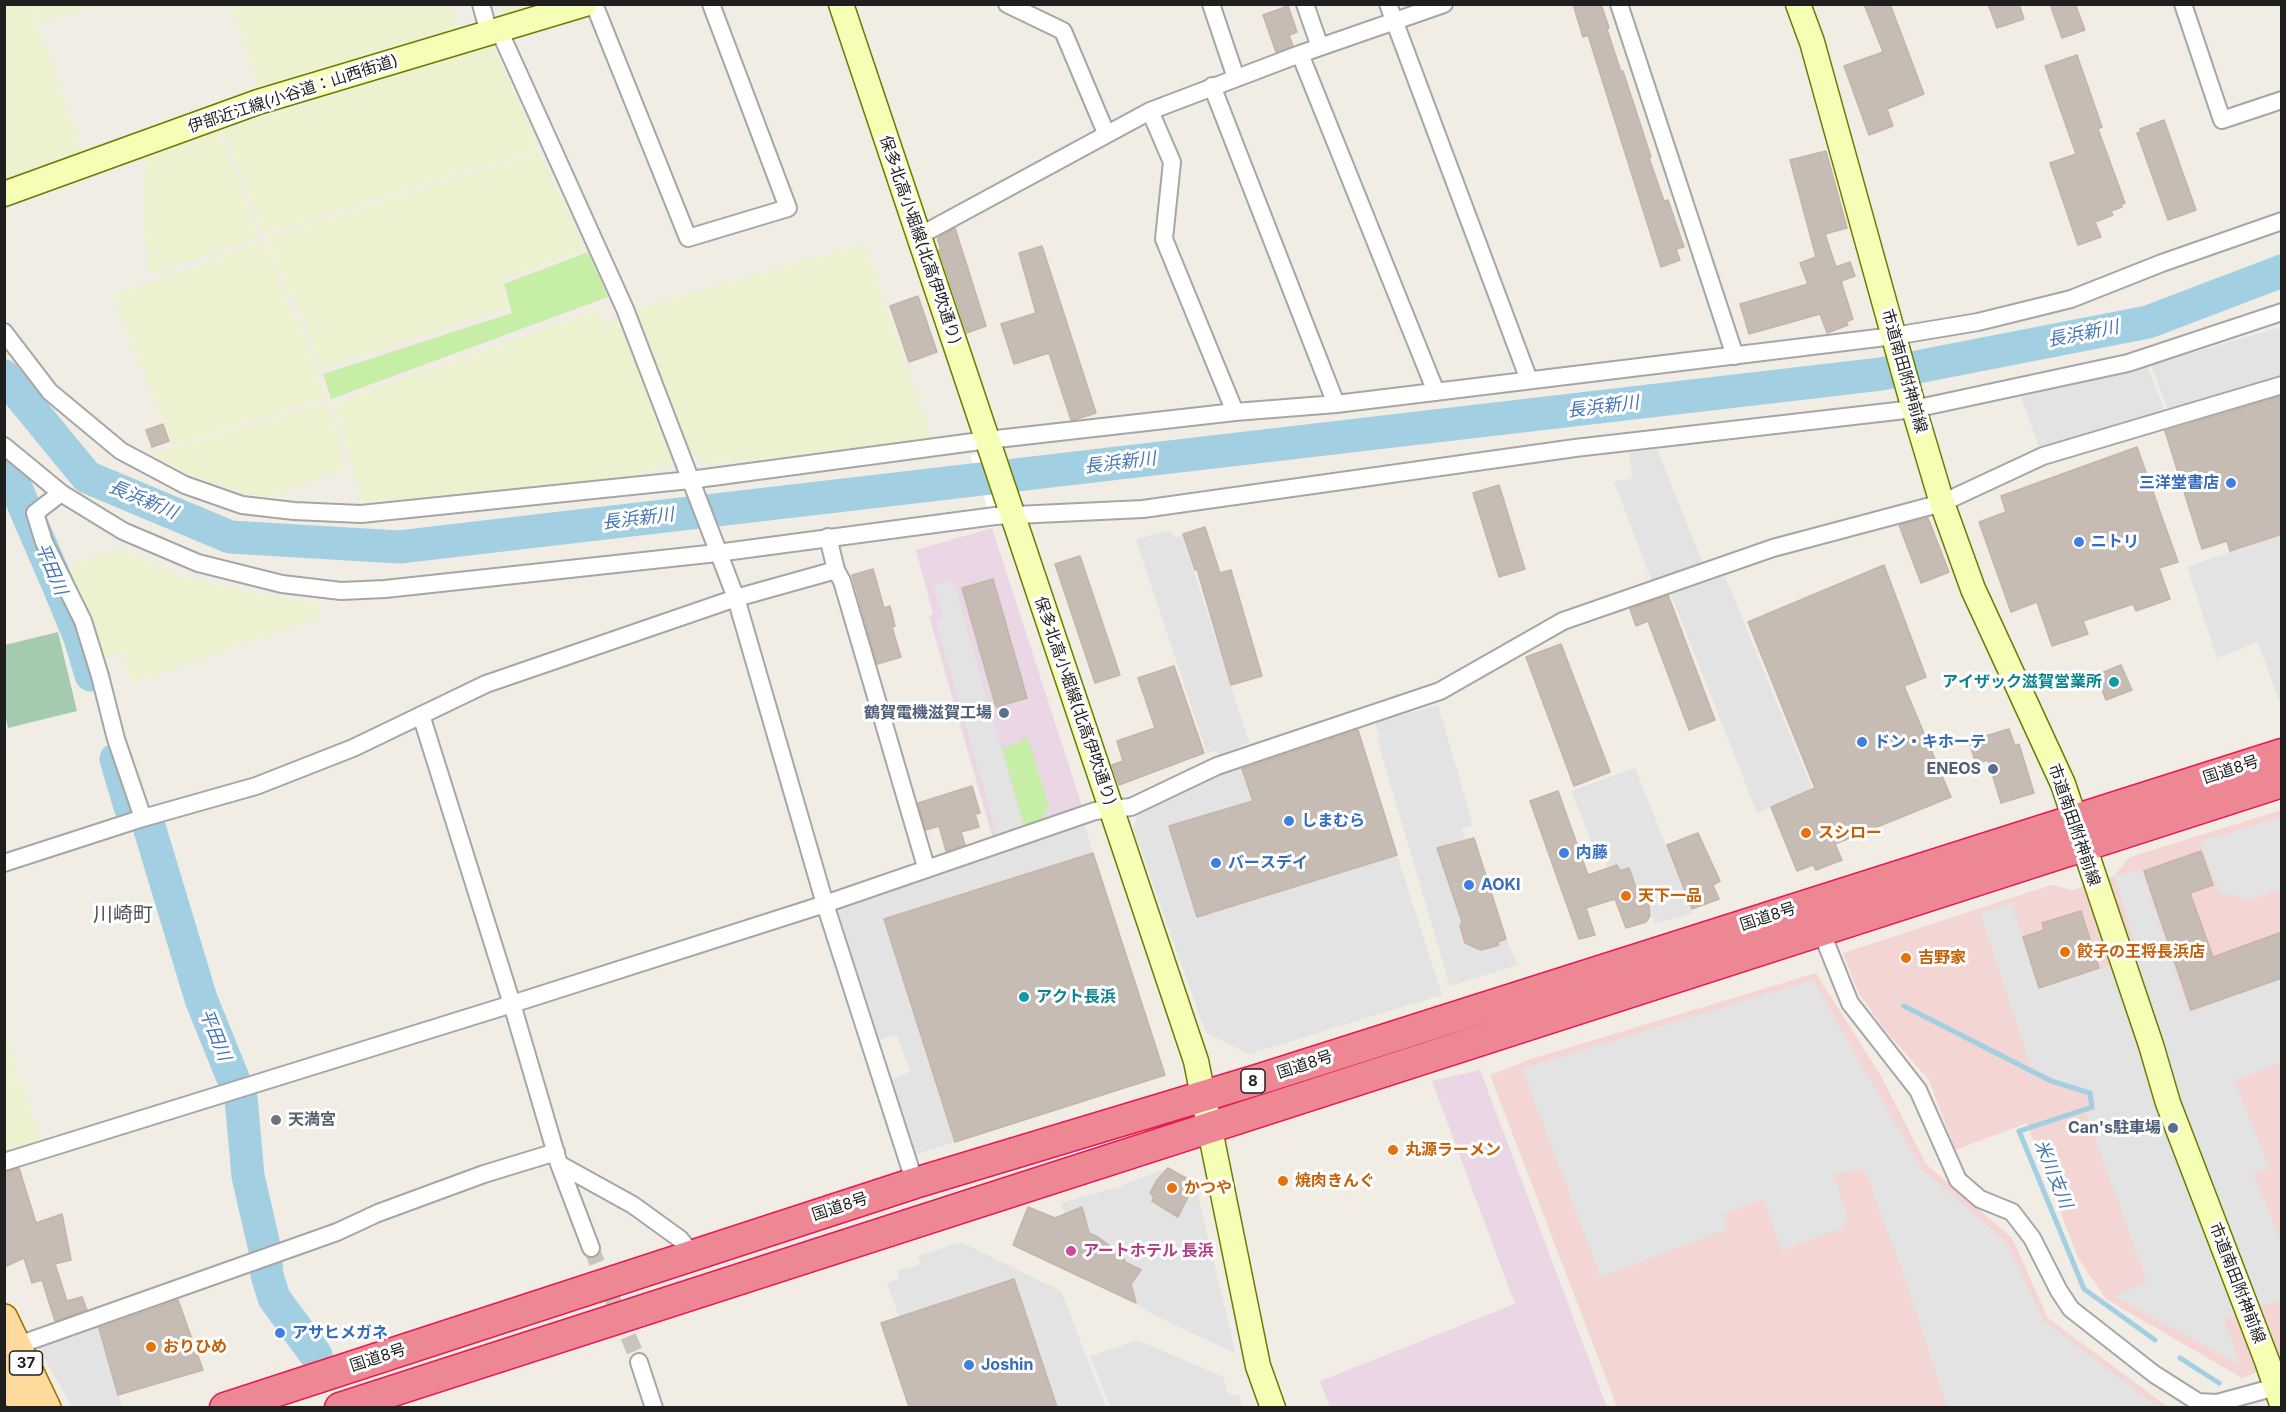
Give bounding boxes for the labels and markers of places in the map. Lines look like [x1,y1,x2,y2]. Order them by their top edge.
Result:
place label: 三洋堂書店 [2139,473,2219,493]
marker: 三洋堂書店 [2224,476,2238,490]
place label: ニトリ [2091,532,2139,552]
marker: ニトリ [2072,535,2086,549]
place label: アイザック滋賀営業所 [1942,672,2102,692]
marker: アイザック滋賀営業所 [2107,675,2121,689]
place label: 鶴賀電機滋賀工場 [864,703,992,723]
marker: 鶴賀電機滋賀工場 [997,706,1011,720]
place label: ドン・キホーテ [1874,732,1986,752]
marker: ドン・キホーテ [1855,735,1869,749]
place label: ENEOS [1927,759,1981,779]
marker: ENEOS [1986,762,2000,776]
place label: しまむら [1301,811,1365,831]
marker: しまむら [1282,814,1296,828]
place label: スシロー [1818,823,1882,843]
marker: スシロー [1799,826,1813,840]
place label: 内藤 [1576,843,1608,863]
marker: 内藤 [1557,846,1571,860]
place label: バースデイ [1228,853,1308,873]
marker: バースデイ [1209,856,1223,870]
place label: AOKI [1481,875,1521,895]
marker: AOKI [1462,878,1476,892]
place label: 天下一品 [1638,886,1702,906]
marker: 天下一品 [1619,889,1633,903]
place label: 餃子の王将長浜店 [2077,942,2205,962]
marker: 餃子の王将長浜店 [2058,945,2072,959]
place label: 吉野家 [1918,948,1966,968]
marker: 吉野家 [1899,951,1913,965]
place label: アクト長浜 [1036,987,1116,1007]
marker: アクト長浜 [1017,990,1031,1004]
place label: 天満宮 [288,1110,336,1130]
marker: 天満宮 [269,1113,283,1127]
place label: Can's駐車場 [2068,1118,2161,1138]
marker: Can's駐車場 [2166,1121,2180,1135]
place label: 丸源ラーメン [1405,1140,1501,1160]
marker: 丸源ラーメン [1386,1143,1400,1157]
place label: 焼肉きんぐ [1295,1171,1375,1191]
marker: 焼肉きんぐ [1276,1174,1290,1188]
place label: かつや [1184,1178,1232,1198]
marker: かつや [1165,1181,1179,1195]
place label: アートホテル 長浜 [1083,1241,1214,1261]
marker: アートホテル 長浜 [1064,1244,1078,1258]
place label: アサヒメガネ [292,1323,388,1343]
marker: アサヒメガネ [273,1326,287,1340]
place label: おりひめ [163,1337,227,1357]
marker: おりひめ [144,1340,158,1354]
place label: Joshin [981,1355,1033,1375]
marker: Joshin [962,1358,976,1372]

